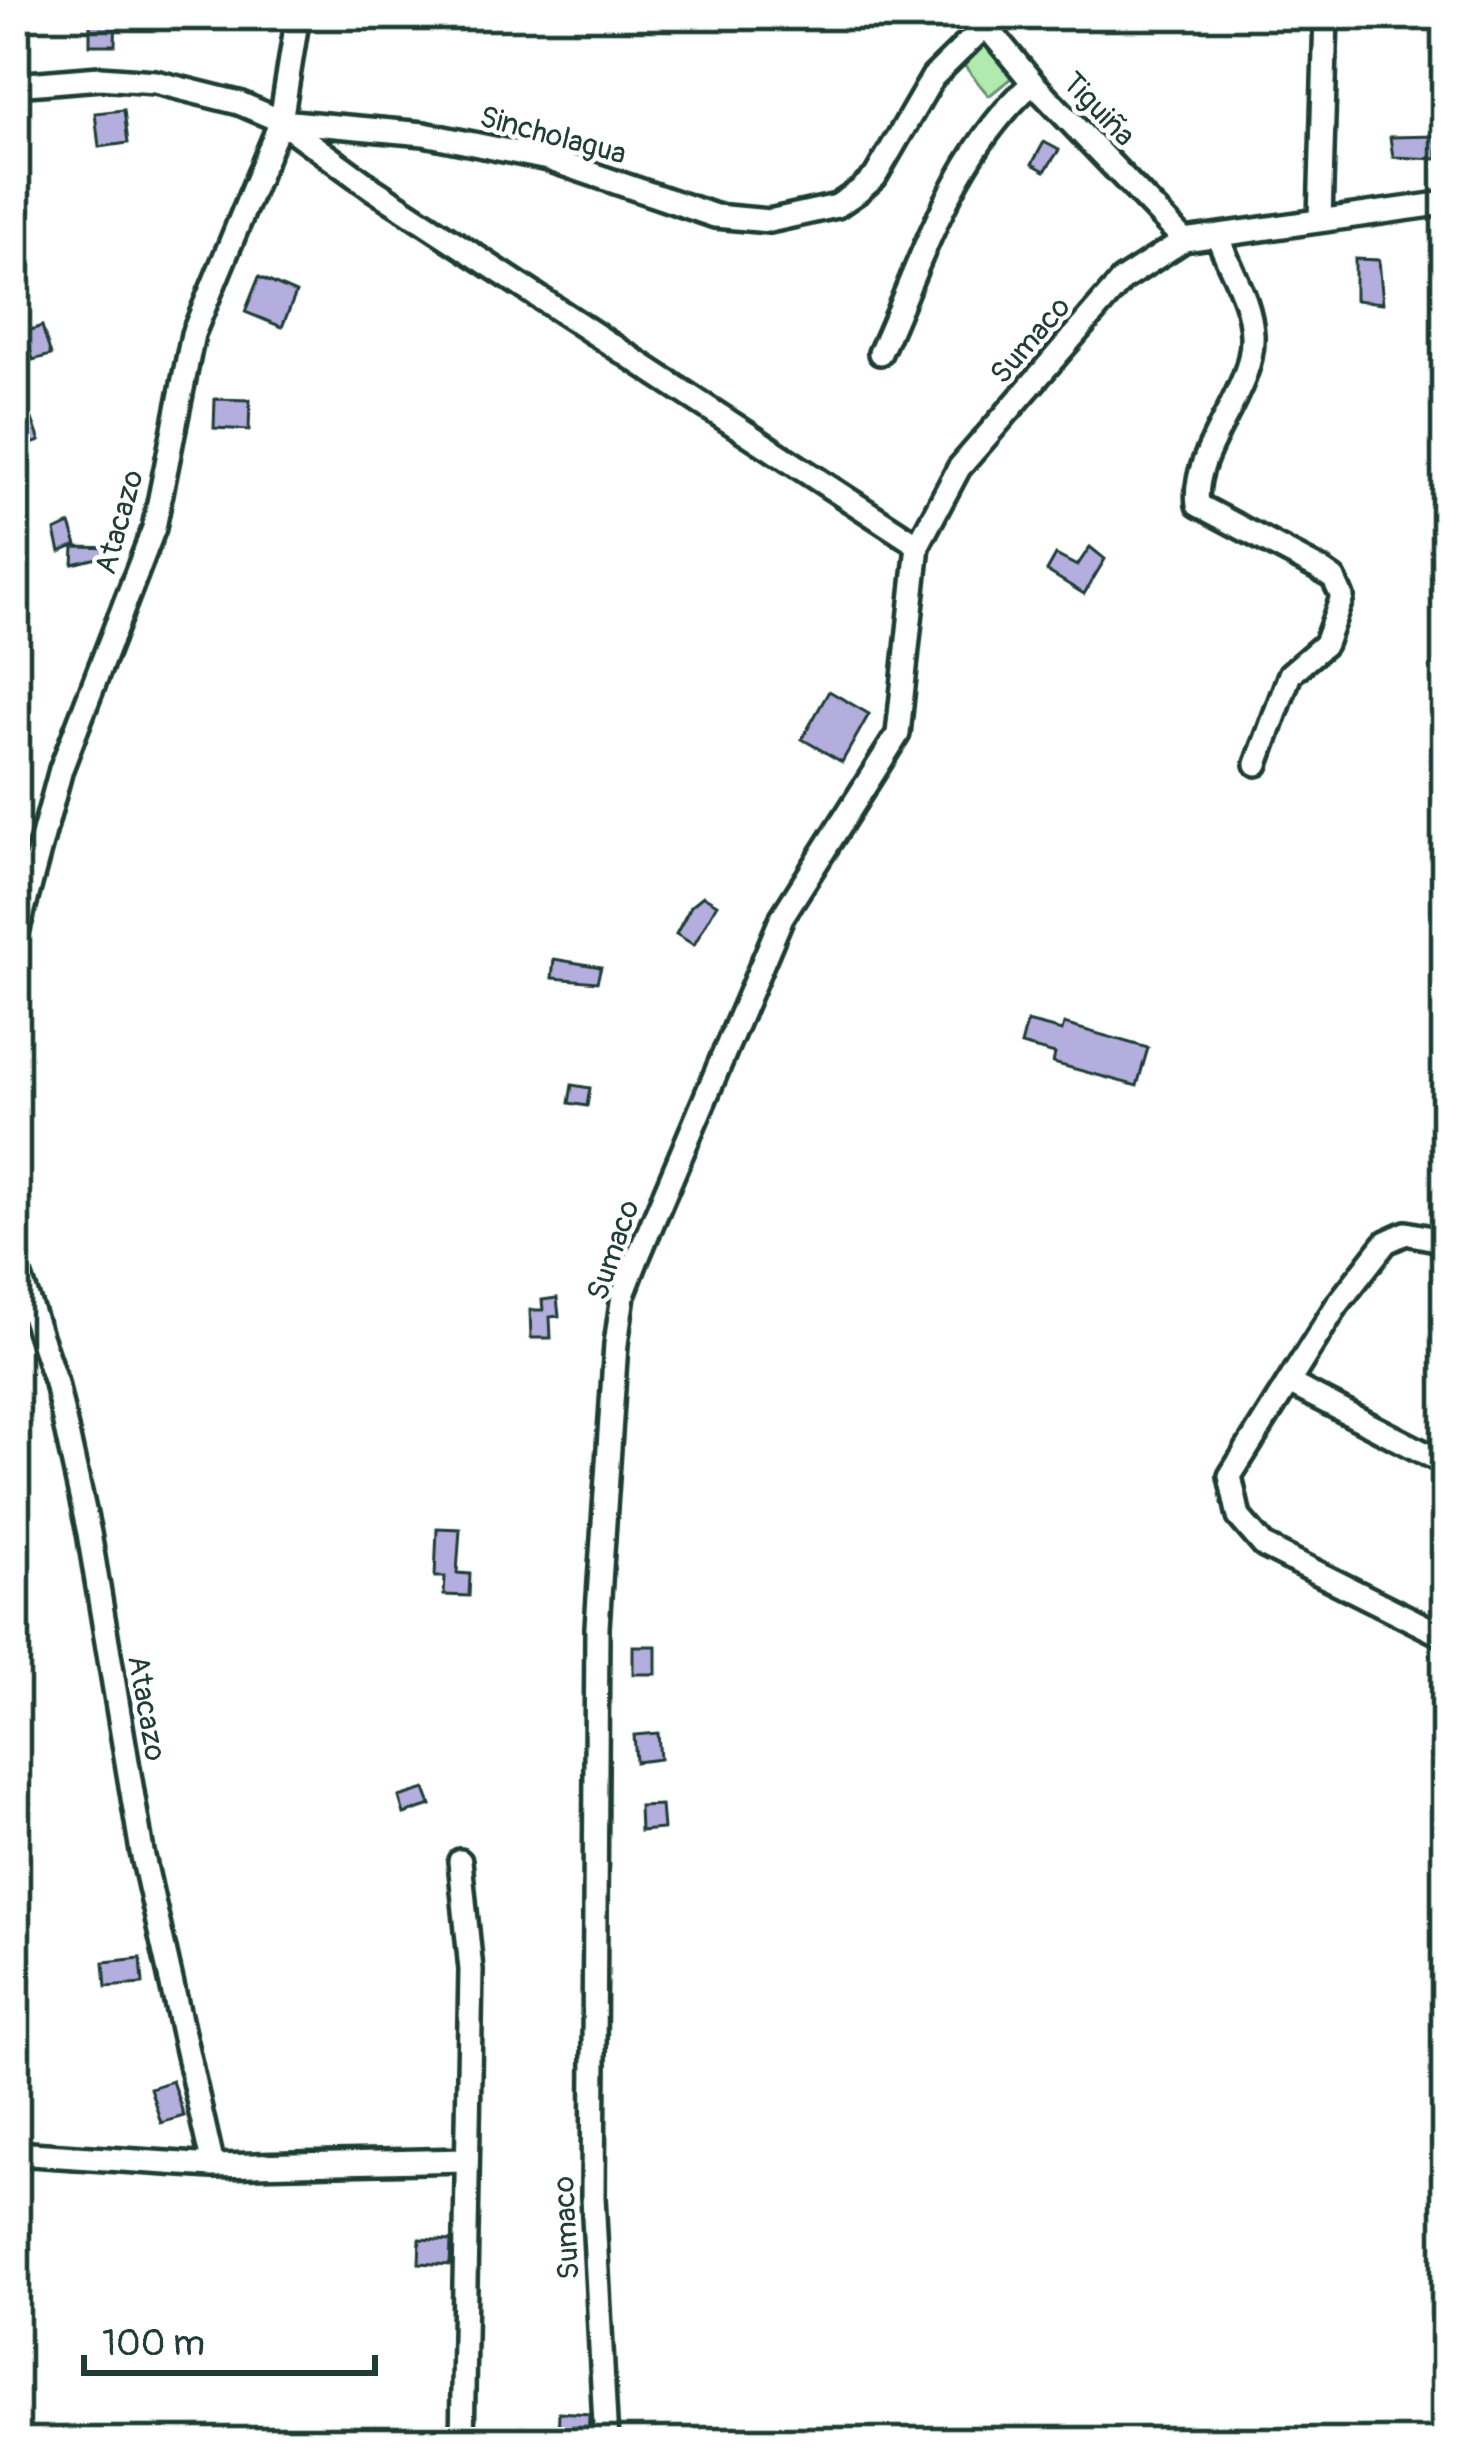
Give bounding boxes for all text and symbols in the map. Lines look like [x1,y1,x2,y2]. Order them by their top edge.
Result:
street label: Tiguiña [1055,65,1143,154]
street label: Sincholagua [476,98,630,173]
street label: Sumaco [982,289,1078,392]
street label: Atacazo [87,466,152,578]
street label: Sumaco [579,1195,648,1305]
street label: Atacazo [119,1652,174,1764]
street label: Sumaco [545,2175,588,2281]
scale bar [84,2301,375,2375]
text: 100 m [102,2321,205,2366]

